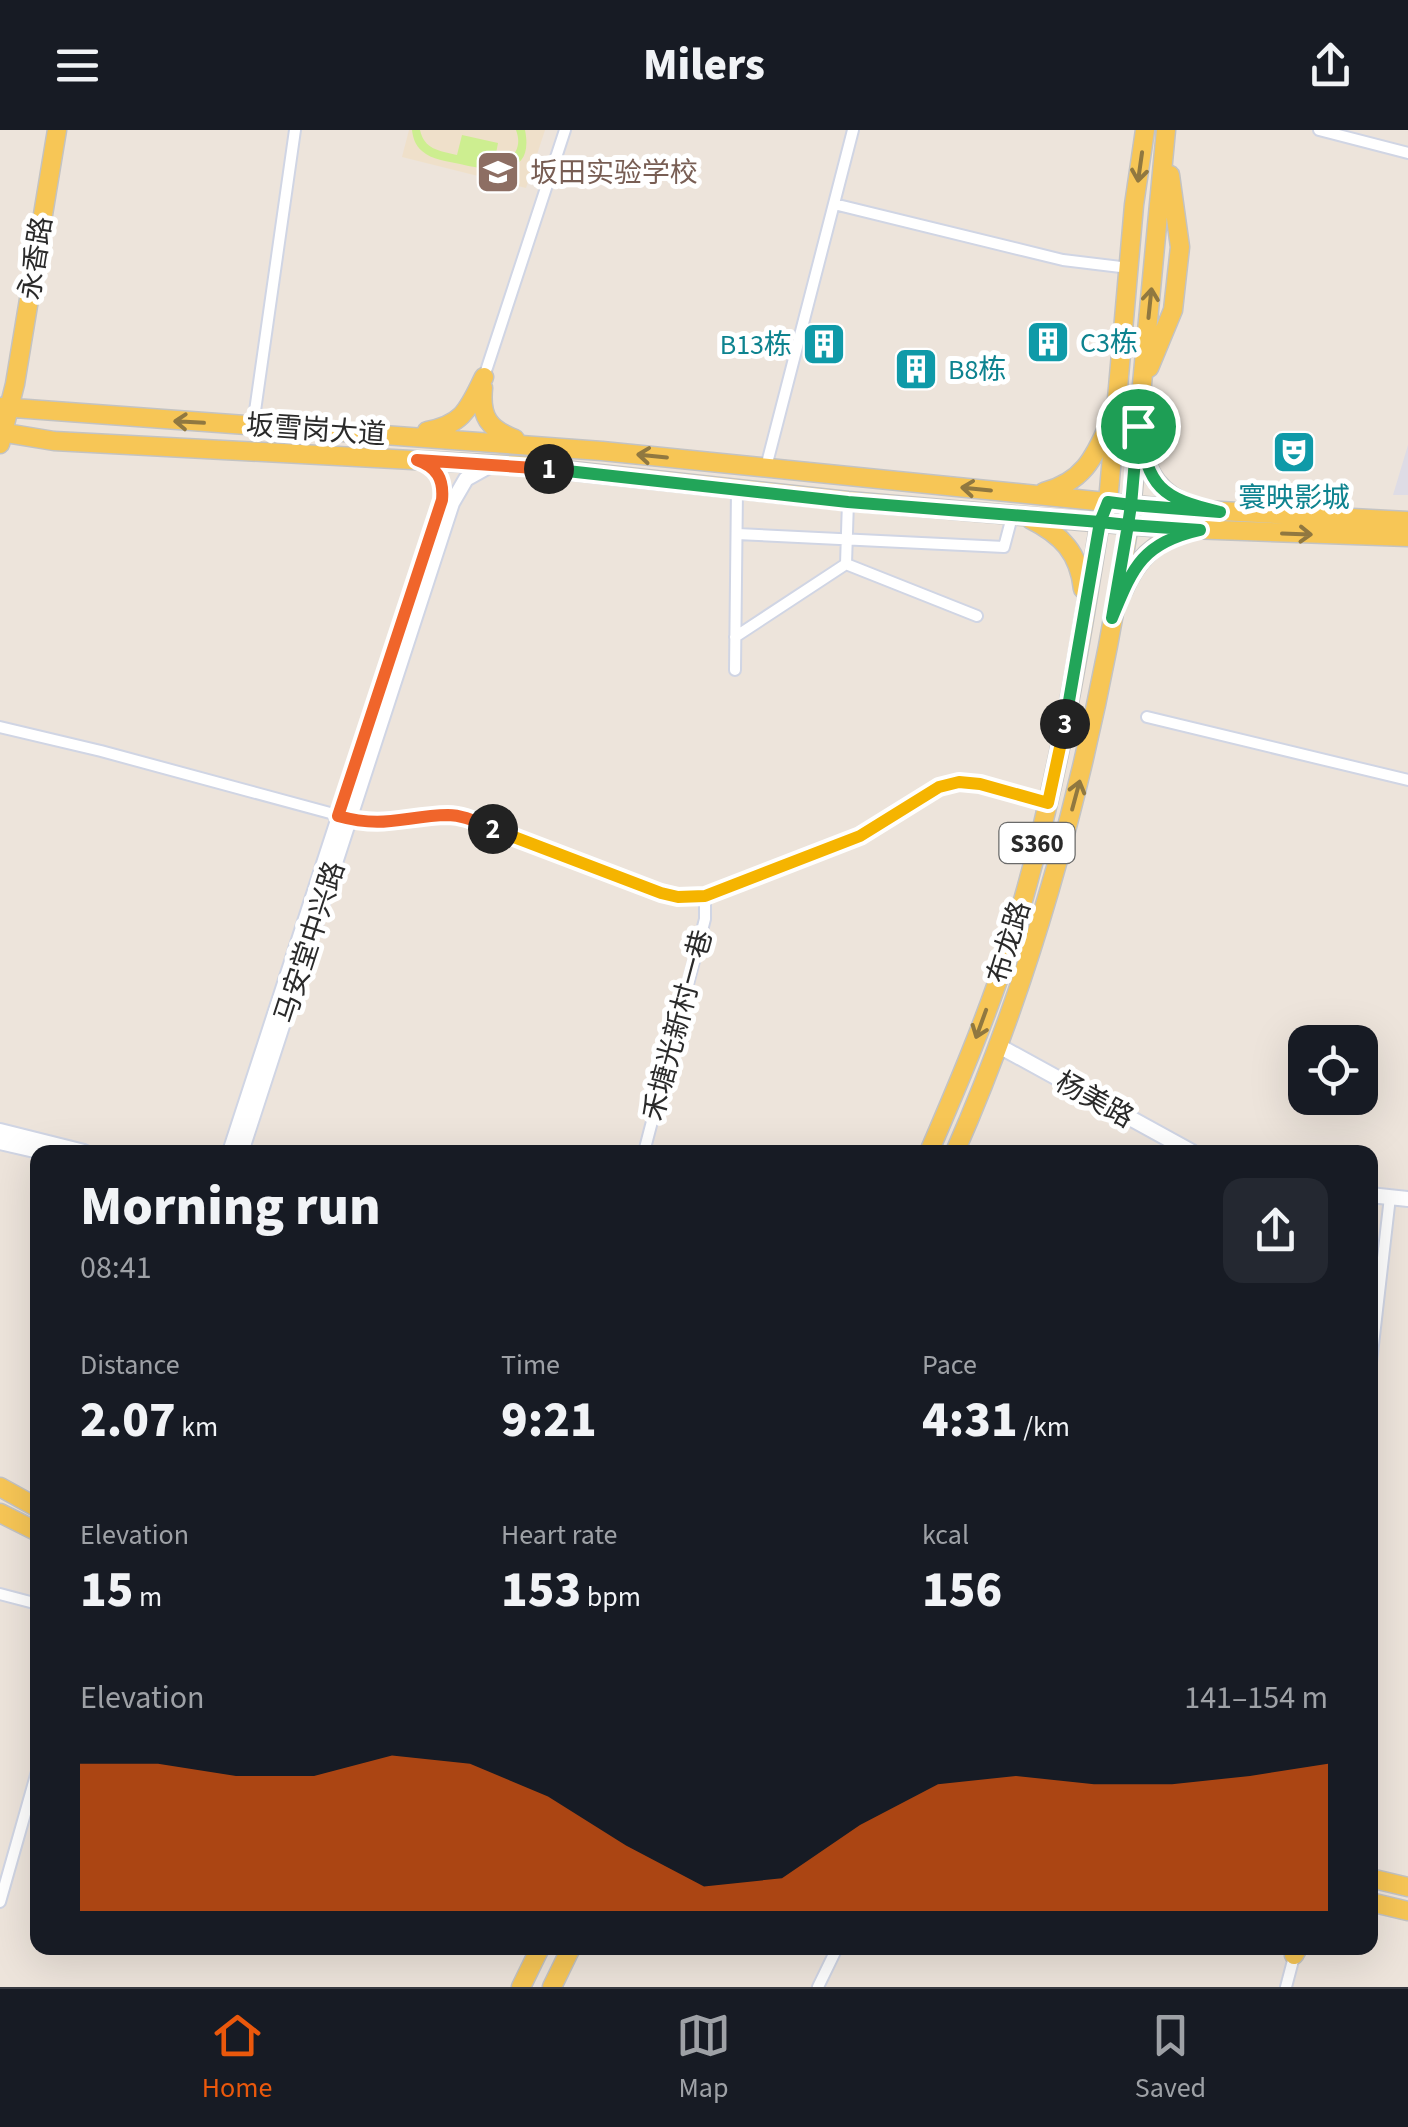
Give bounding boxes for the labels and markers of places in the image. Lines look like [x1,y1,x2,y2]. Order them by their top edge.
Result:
school or university icon: 坂田实验学校 [475,149,521,195]
place label: 坂田实验学校 [530,153,698,193]
building icon: C3栋 [1025,319,1071,365]
building icon: B13栋 [801,321,847,367]
place label: C3栋 [1080,323,1138,363]
place label: B13栋 [720,325,792,365]
building icon: B8栋 [893,346,939,392]
place label: B8栋 [948,350,1006,390]
pin [1096,384,1181,469]
theatre icon: 寰映影城 [1271,429,1317,475]
pin: 1 [524,444,574,494]
place label: 寰映影城 [1238,478,1350,518]
pin: 3 [1040,699,1090,749]
pin: 2 [468,804,518,854]

